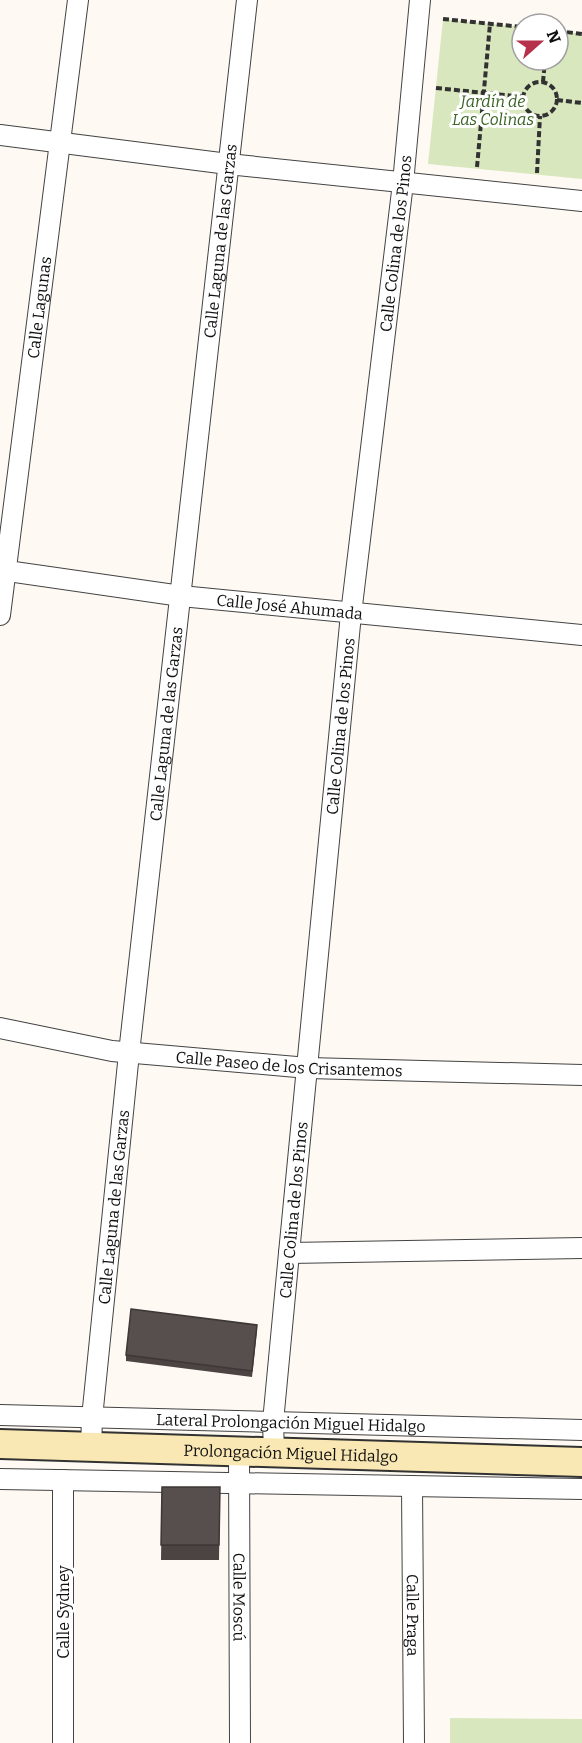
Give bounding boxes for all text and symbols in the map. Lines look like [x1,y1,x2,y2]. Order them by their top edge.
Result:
north arrow [510,12,570,72]
text: N [542,28,565,46]
park label: Jardín de Las Colinas [452,92,534,129]
street label: Calle Laguna de las Garzas [200,143,241,339]
street label: Calle Colina de los Pinos [376,154,416,333]
street label: Calle Lagunas [24,255,55,360]
street label: Calle José Ahumada [216,590,364,624]
street label: Calle Laguna de las Garzas [146,626,187,822]
street label: Calle Colina de los Pinos [323,637,359,816]
street label: Calle Paseo de los Crisantemos [175,1048,403,1080]
street label: Calle Laguna de las Garzas [95,1109,133,1305]
street label: Calle Colina de los Pinos [276,1121,312,1299]
street label: Lateral Prolongación Miguel Hidalgo [156,1410,426,1436]
street label: Prolongación Miguel Hidalgo [183,1441,398,1466]
street label: Calle Moscú [229,1553,249,1641]
street label: Calle Sydney [54,1565,73,1659]
street label: Calle Praga [403,1574,422,1656]

